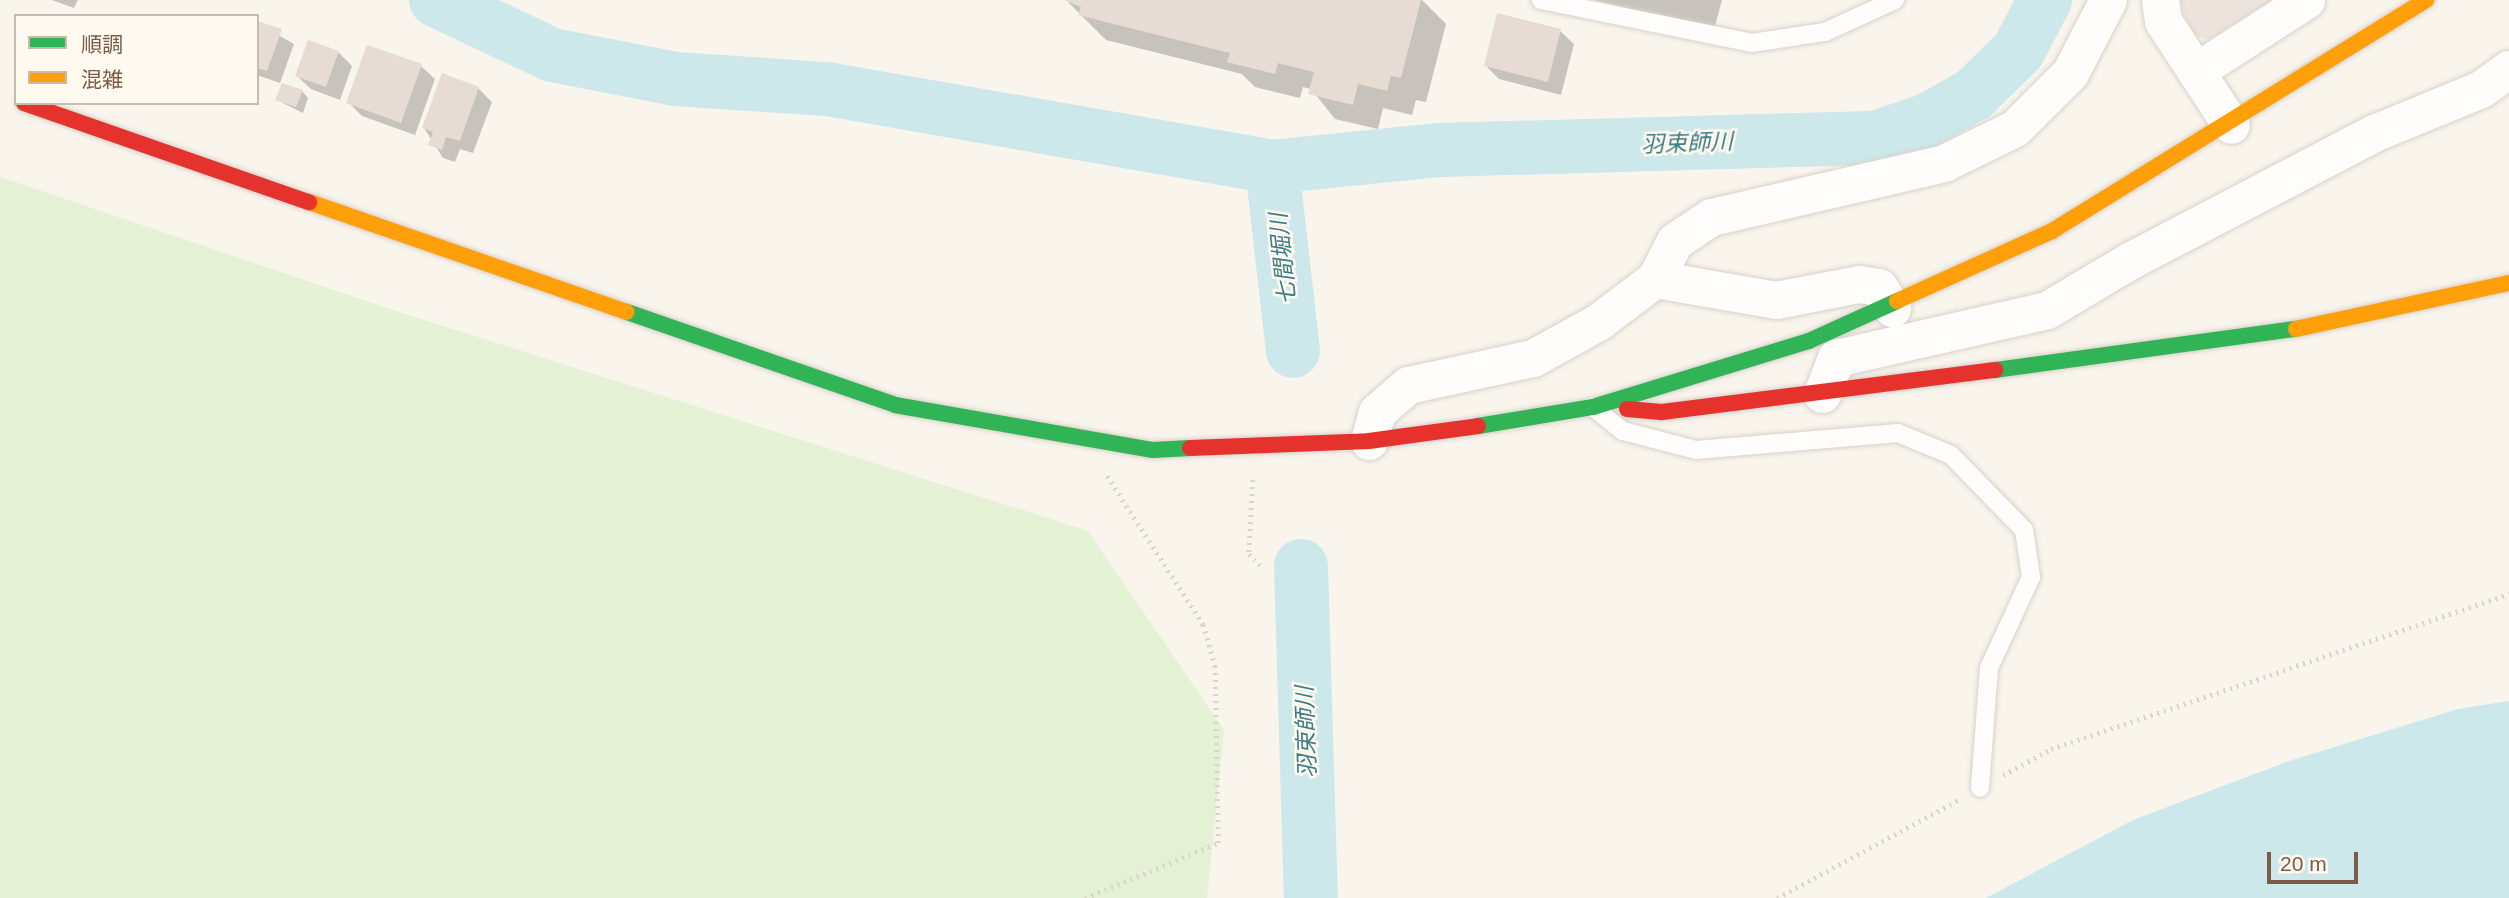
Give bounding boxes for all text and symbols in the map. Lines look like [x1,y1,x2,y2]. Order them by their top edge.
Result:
legend [14,14,259,105]
text: 順調 [81,33,123,56]
text: 混雑 [81,68,123,91]
water label: 羽束師川 [1641,128,1733,158]
water label: 七間堀川 [1264,212,1302,306]
water label: 羽束師川 [1291,686,1321,778]
scale bar [2271,838,2362,882]
text: 20 m [2280,852,2327,875]

